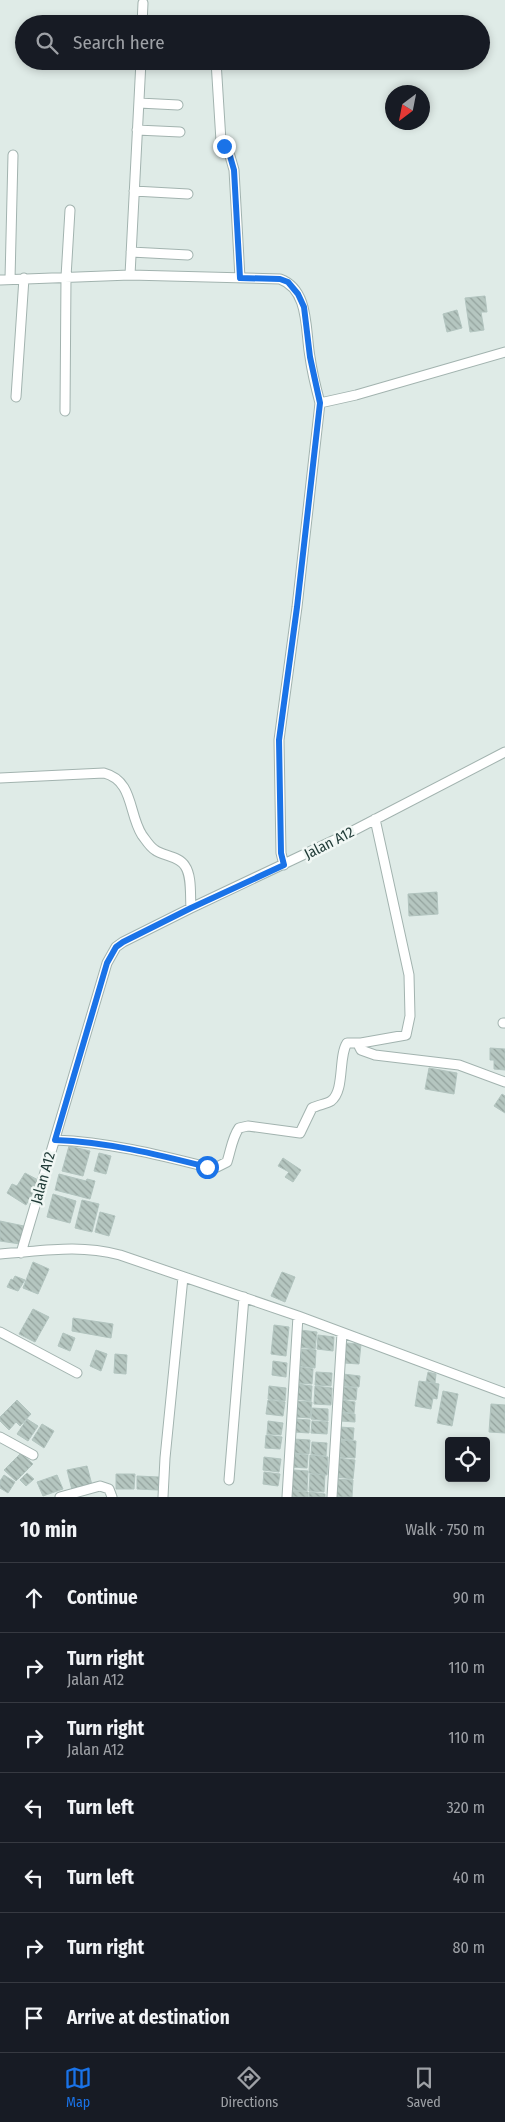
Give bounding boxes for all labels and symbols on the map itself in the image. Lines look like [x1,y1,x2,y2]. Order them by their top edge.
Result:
north arrow [385,85,430,130]
route end [213,135,236,158]
street label: Jalan A12 [301,823,357,863]
street label: Jalan A12 [27,1149,59,1206]
route start [196,1156,219,1179]

